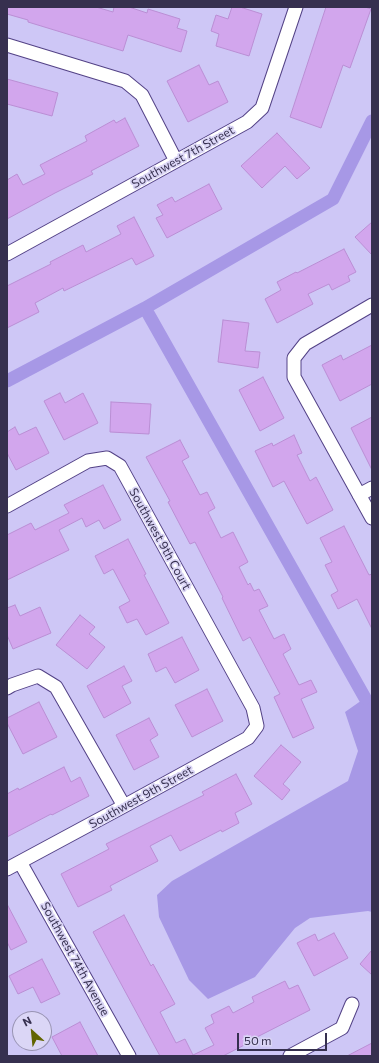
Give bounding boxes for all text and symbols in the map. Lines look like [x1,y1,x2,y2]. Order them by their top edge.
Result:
street label: Southwest 7th Street [129,123,237,191]
street label: Southwest 9th Court [126,486,194,592]
street label: Southwest 9th Street [87,763,195,831]
street label: Southwest 74th Avenue [38,900,112,1018]
north arrow [12,1011,52,1051]
text: N [20,1013,33,1028]
scale bar [239,1025,329,1051]
text: 50 m [244,1033,272,1047]

